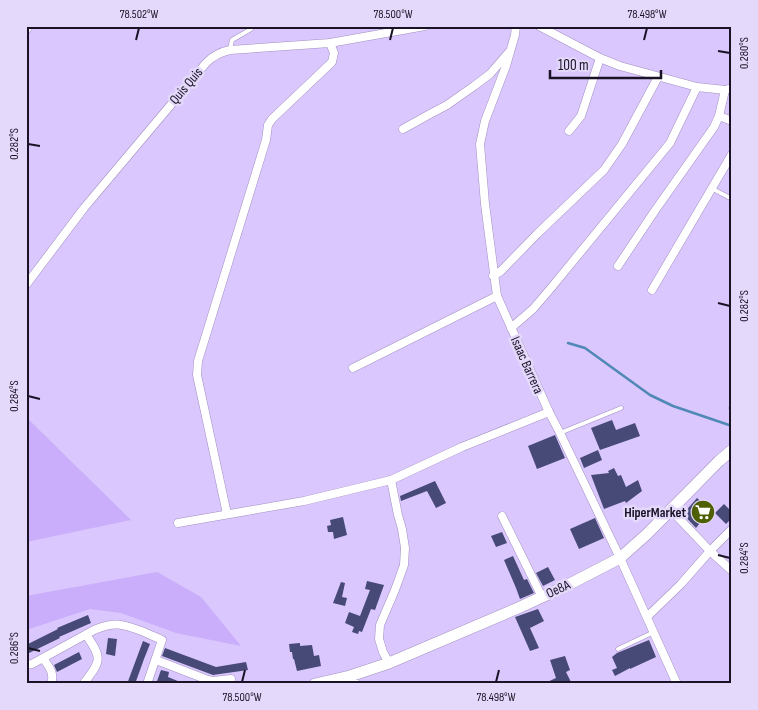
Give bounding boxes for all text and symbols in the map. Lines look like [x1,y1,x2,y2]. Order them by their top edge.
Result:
text: 78.502°W [120,7,159,22]
text: 78.500°W [373,7,413,22]
text: 78.498°W [627,7,667,22]
text: 0.280°S [737,37,752,69]
scale bar [550,48,662,80]
text: 100 m [558,56,589,75]
street label: Quis Quis [166,64,206,108]
text: 0.282°S [7,128,22,160]
text: 0.282°S [737,290,752,322]
street label: Isaac Barrera [507,334,547,396]
text: 0.284°S [7,380,22,412]
supermarket icon: HiperMarket [690,499,716,525]
place label: HiperMarket [624,504,686,521]
text: 0.284°S [737,542,752,574]
street label: Oe8A [543,576,574,602]
text: 0.286°S [7,632,22,664]
text: 78.500°W [222,690,262,705]
text: 78.498°W [476,690,516,705]

